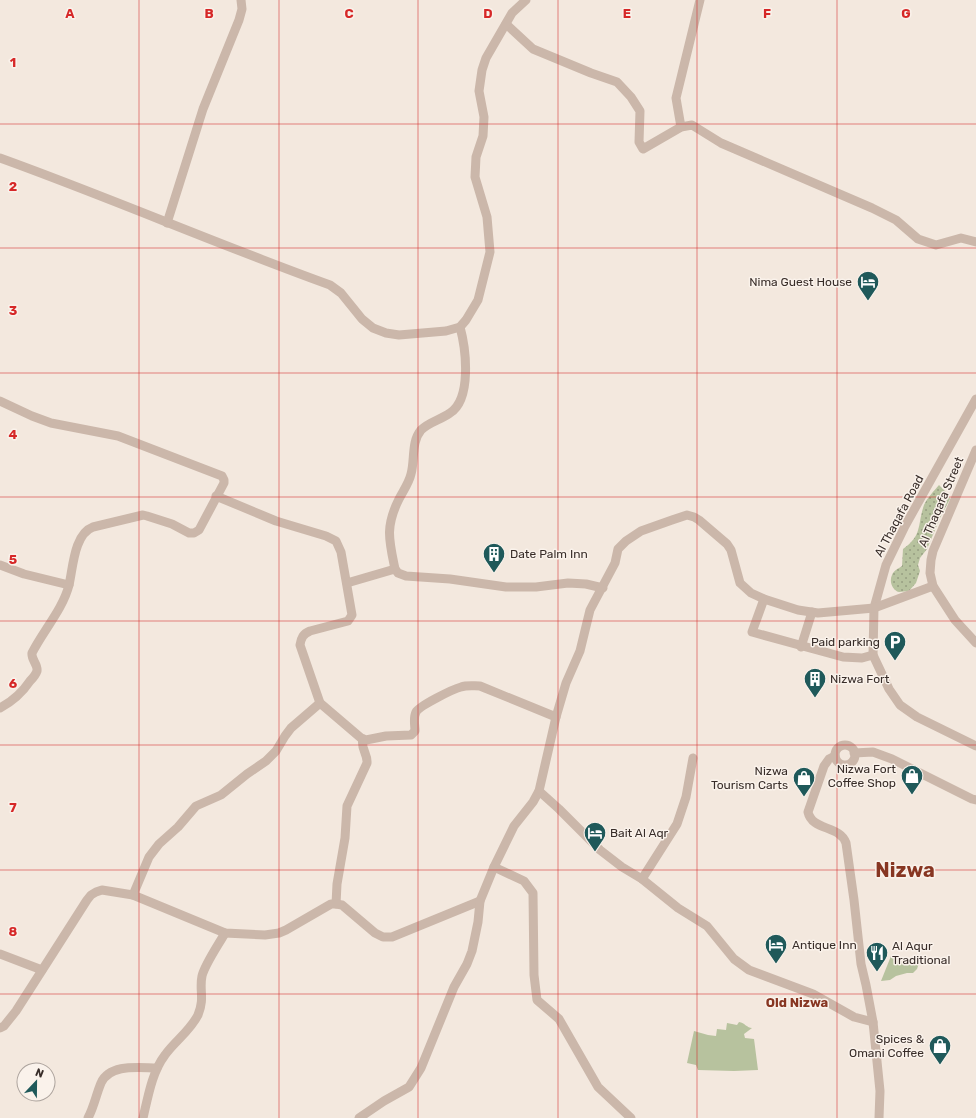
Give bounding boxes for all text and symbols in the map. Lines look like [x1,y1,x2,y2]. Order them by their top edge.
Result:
text: A [65,6,75,21]
text: B [204,6,214,21]
text: C [344,6,354,21]
text: D [483,6,493,21]
text: E [623,6,631,21]
text: F [763,6,771,21]
text: G [901,6,911,21]
text: 1 [10,55,16,70]
text: 2 [9,179,17,194]
hotel icon: Nima Guest House [855,269,881,302]
place label: Nima Guest House [749,275,852,289]
text: 3 [9,303,18,318]
text: 4 [9,427,18,442]
street label: Al Thaqafa Street [916,454,966,549]
street label: Al Thaqafa Road [872,473,926,559]
building icon: Date Palm Inn [481,541,507,574]
place label: Date Palm Inn [510,547,588,561]
text: 5 [9,552,17,567]
parking icon: Paid parking [882,629,908,662]
place label: Paid parking [811,635,880,649]
building icon: Nizwa Fort [802,666,828,699]
place label: Nizwa Fort [830,672,890,686]
text: 6 [9,676,18,691]
place label: Nizwa Fort Coffee Shop [828,762,896,790]
shop icon: Nizwa Fort Coffee Shop [899,763,925,796]
place label: Nizwa Tourism Carts [711,764,788,792]
shop icon: Nizwa Tourism Carts [791,765,817,798]
text: 7 [9,800,17,815]
hotel icon: Bait Al Aqr [582,820,608,853]
place label: Bait Al Aqr [610,826,669,840]
district label: Nizwa [875,858,935,882]
text: 8 [9,924,18,939]
hotel icon: Antique Inn [763,932,789,965]
place label: Antique Inn [792,938,857,952]
place label: Al Aqur Traditional [892,939,950,967]
restaurant icon: Al Aqur Traditional [864,940,890,973]
district label: Old Nizwa [766,995,828,1010]
place label: Spices & Omani Coffee [849,1032,925,1060]
shop icon: Spices & Omani Coffee [927,1033,953,1066]
north arrow [16,1062,56,1102]
text: N [33,1066,46,1081]

